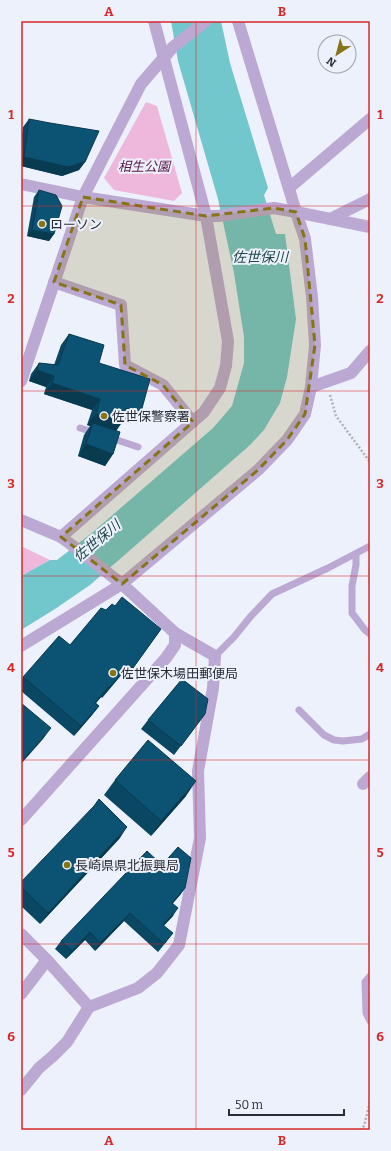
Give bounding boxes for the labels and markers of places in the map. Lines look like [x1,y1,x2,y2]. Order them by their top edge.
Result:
place label: ローソン [50,217,102,232]
marker: ローソン [37,219,47,229]
place label: 佐世保警察署 [112,409,190,424]
marker: 佐世保警察署 [99,411,109,421]
place label: 佐世保木場田郵便局 [121,666,238,681]
marker: 佐世保木場田郵便局 [108,668,118,678]
place label: 長崎県県北振興局 [75,858,179,873]
marker: 長崎県県北振興局 [62,860,72,870]

